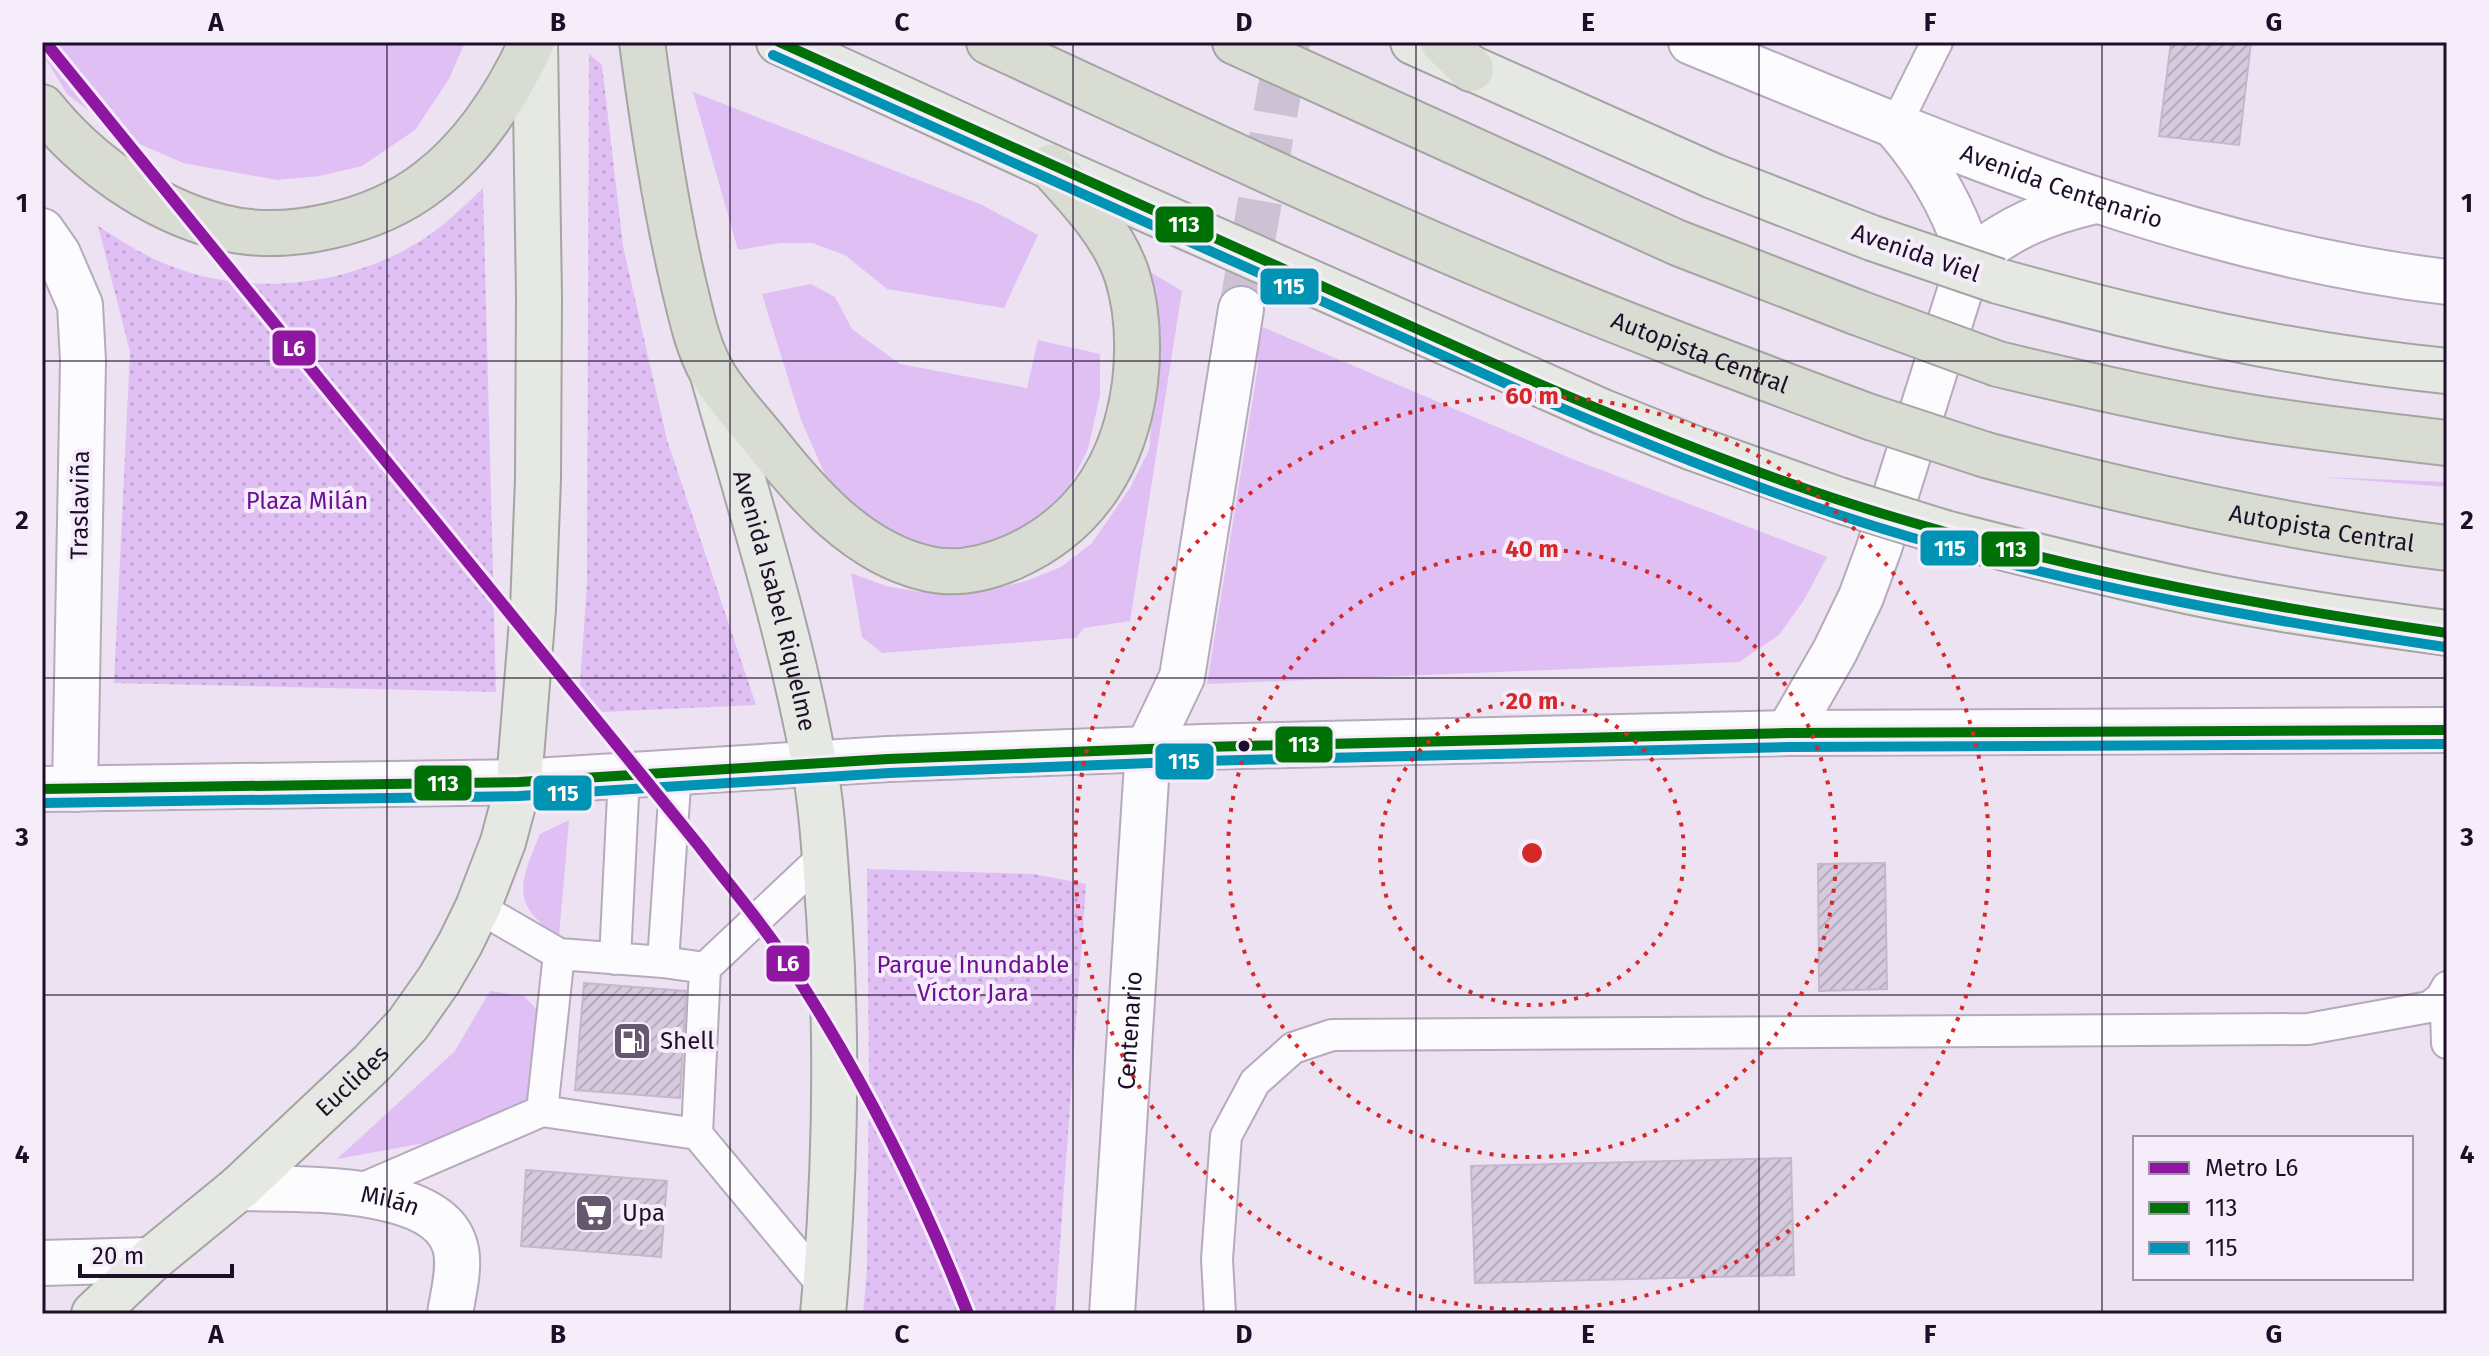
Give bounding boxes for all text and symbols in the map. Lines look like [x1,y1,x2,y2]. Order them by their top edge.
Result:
text: A [207,7,224,38]
text: B [550,7,566,38]
text: C [895,7,910,38]
text: D [1236,7,1253,38]
text: E [1581,7,1595,38]
text: F [1924,7,1937,38]
text: G [2266,7,2282,38]
street label: Avenida Centenario [1957,138,2166,234]
text: 1 [16,188,28,219]
text: 1 [2461,188,2473,219]
line badge: 113 [1154,205,1215,244]
text: 113 [1168,211,1200,238]
street label: Avenida Viel [1848,218,1984,288]
line badge: 115 [1259,267,1320,306]
text: 115 [1273,273,1305,300]
street label: Autopista Central [1607,306,1792,399]
line badge: L6 [271,329,317,367]
text: L6 [282,335,306,362]
text: 60 m [1505,382,1559,410]
street label: Traslaviña [65,450,95,560]
street label: Avenida Isabel Riquelme [727,467,822,734]
park label: Plaza Milán [246,487,368,515]
street label: Autopista Central [2227,499,2416,558]
text: 2 [15,505,29,536]
text: 2 [2460,505,2474,536]
line badge: 115 [1919,529,1980,567]
line badge: 113 [1980,530,2041,568]
text: 40 m [1505,535,1559,563]
text: 115 [1934,535,1966,562]
text: 113 [1995,536,2027,563]
text: 20 m [1506,687,1558,715]
line badge: 113 [1274,725,1334,764]
text: 113 [1288,731,1320,758]
unlabelled marker [1236,738,1252,754]
line badge: 115 [1154,742,1215,781]
text: 115 [1168,748,1200,775]
line badge: 113 [413,764,473,802]
text: 113 [427,770,459,797]
line badge: 115 [532,774,593,812]
text: 115 [547,780,579,807]
text: 3 [14,822,29,853]
text: 3 [2459,822,2474,853]
centre of rings [1518,839,1546,867]
line badge: L6 [765,944,811,983]
text: L6 [776,950,800,977]
park label: Parque Inundable Víctor Jara [877,951,1069,1007]
street label: Centenario [1112,970,1148,1091]
fuel station icon: Shell [611,1020,653,1062]
place label: Shell [660,1027,714,1055]
street label: Euclides [310,1040,395,1122]
legend [2133,1136,2413,1280]
text: 4 [15,1139,30,1170]
text: 4 [2460,1139,2475,1170]
text: Metro L6 [2205,1154,2298,1182]
street label: Milán [359,1180,424,1222]
supermarket icon: Upa [573,1192,615,1234]
text: 113 [2205,1194,2237,1222]
place label: Upa [622,1199,665,1227]
scale bar [80,1228,232,1278]
text: 115 [2205,1234,2237,1262]
text: 20 m [92,1242,144,1270]
text: A [207,1319,224,1350]
text: B [550,1319,566,1350]
text: C [895,1319,910,1350]
text: D [1236,1319,1253,1350]
text: E [1581,1319,1595,1350]
text: F [1924,1319,1937,1350]
text: G [2266,1319,2282,1350]

